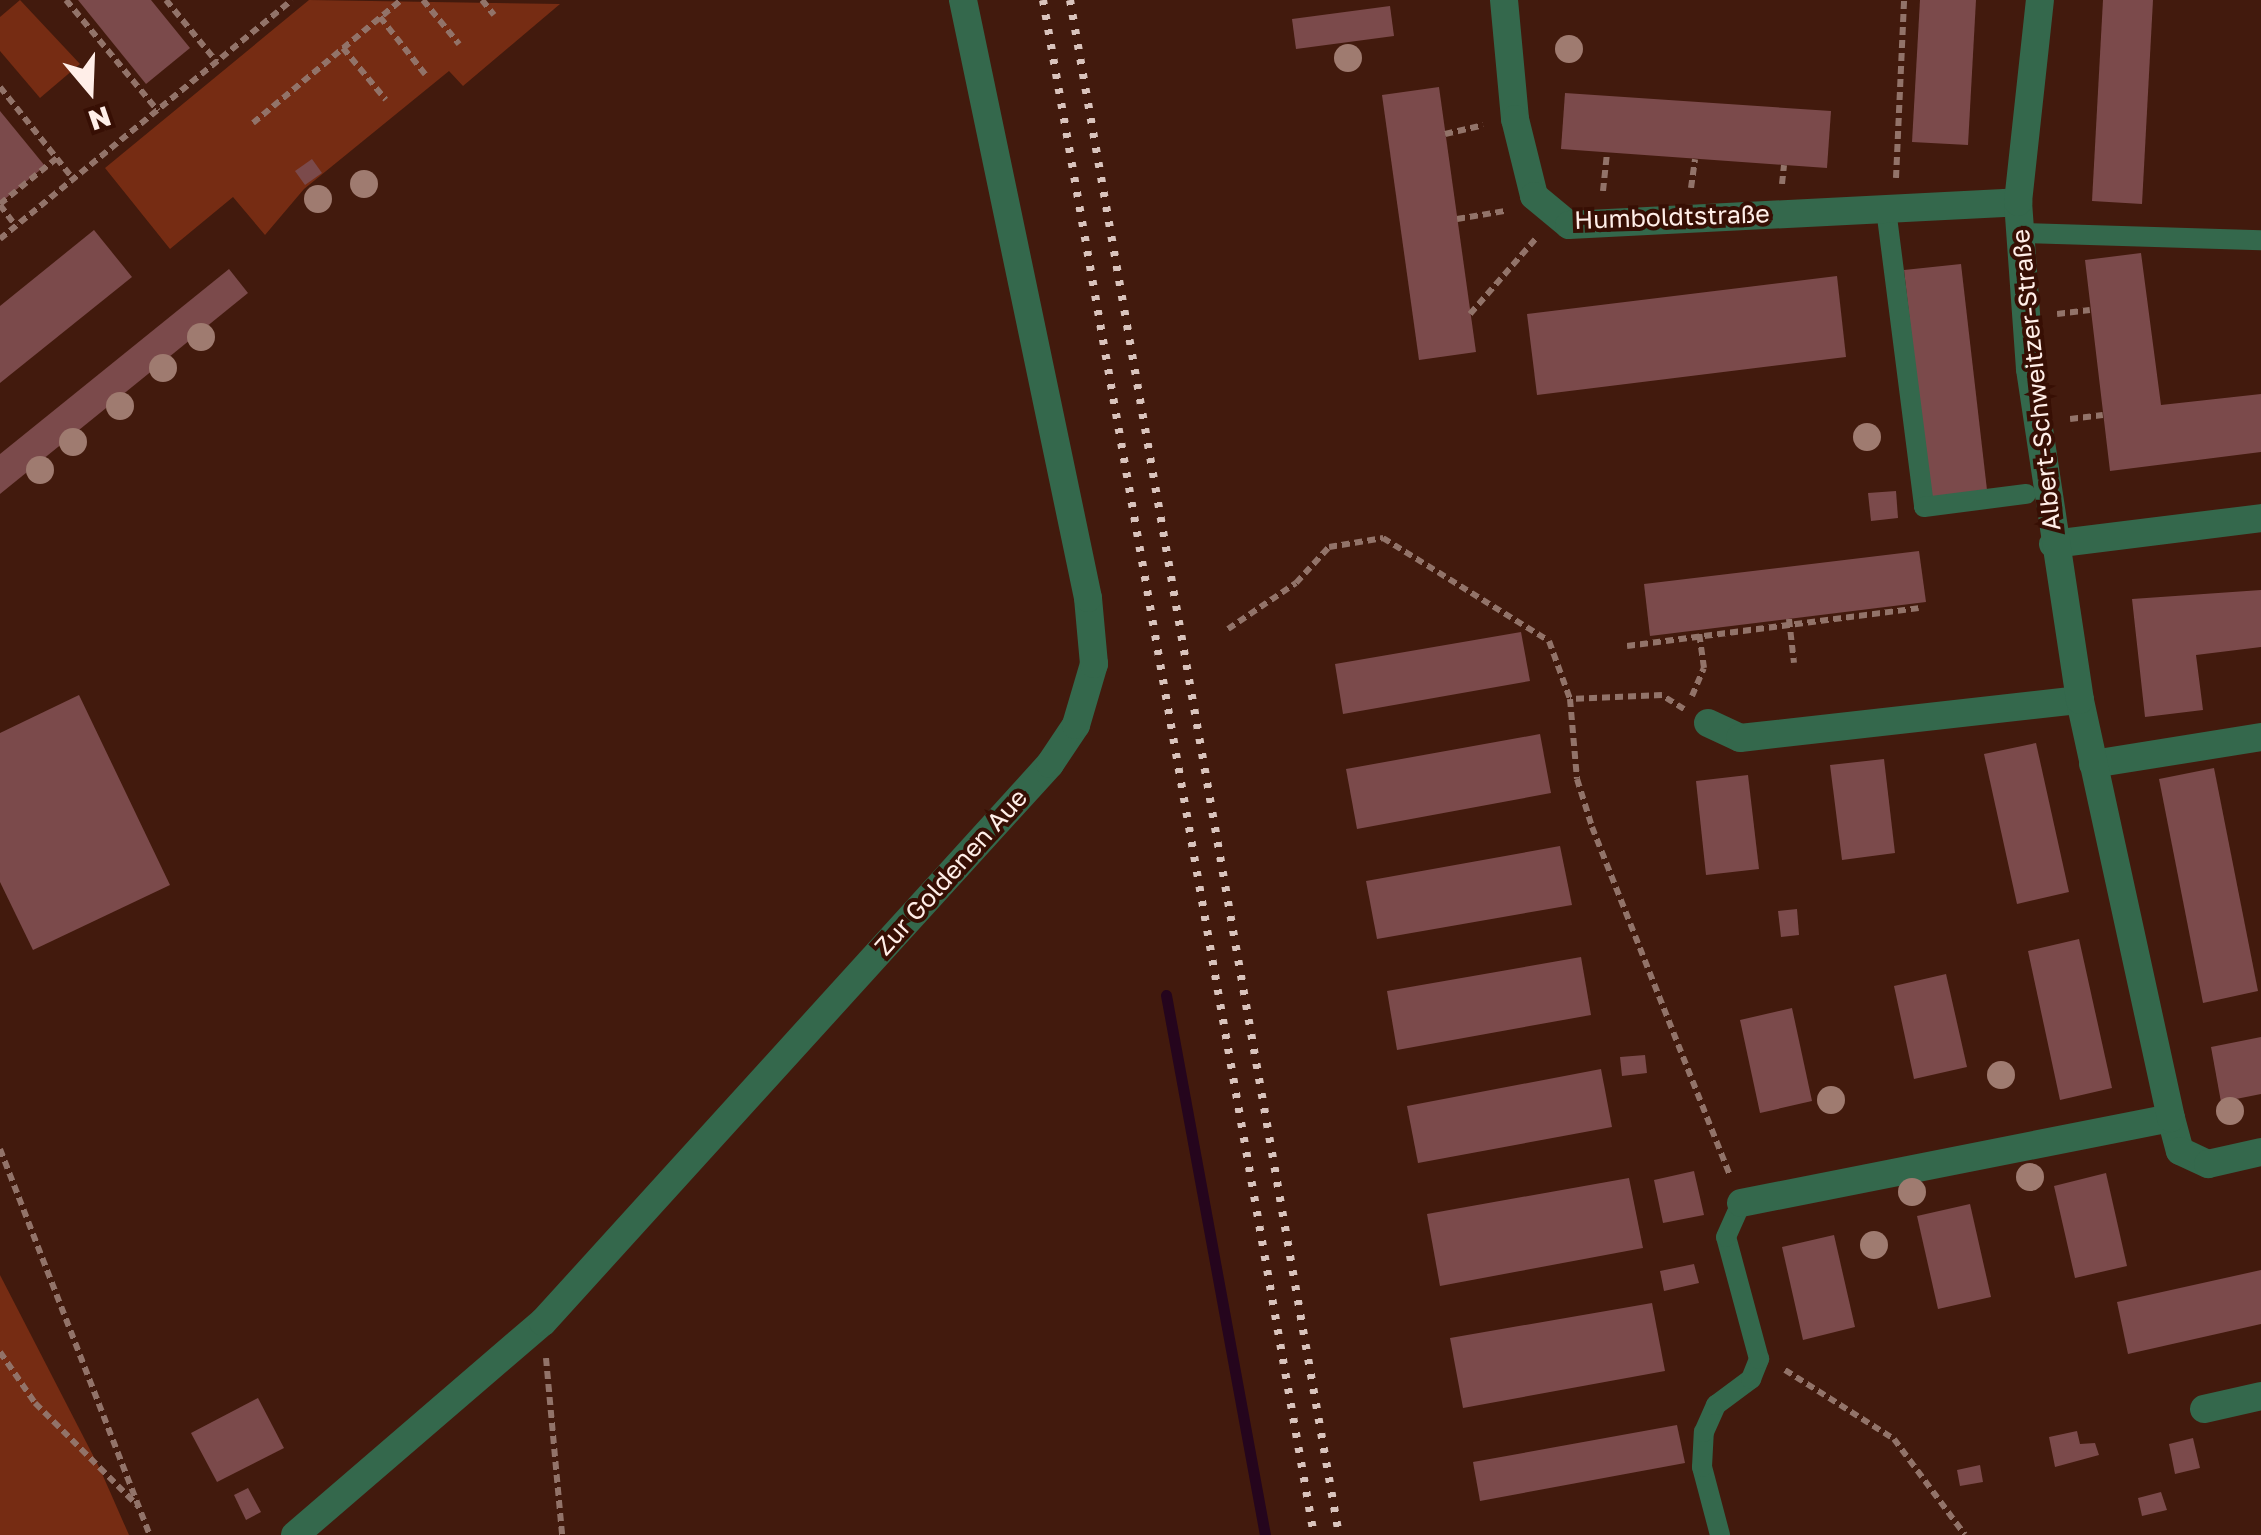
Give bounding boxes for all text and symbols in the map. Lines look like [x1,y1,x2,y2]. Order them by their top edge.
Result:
north arrow [40,40,140,140]
text: N [84,100,115,138]
street label: Humboldtstraße [1574,199,1770,235]
street label: Albert-Schweitzer-Straße [2005,228,2067,532]
street label: Zur Goldenen Aue [869,783,1033,961]

